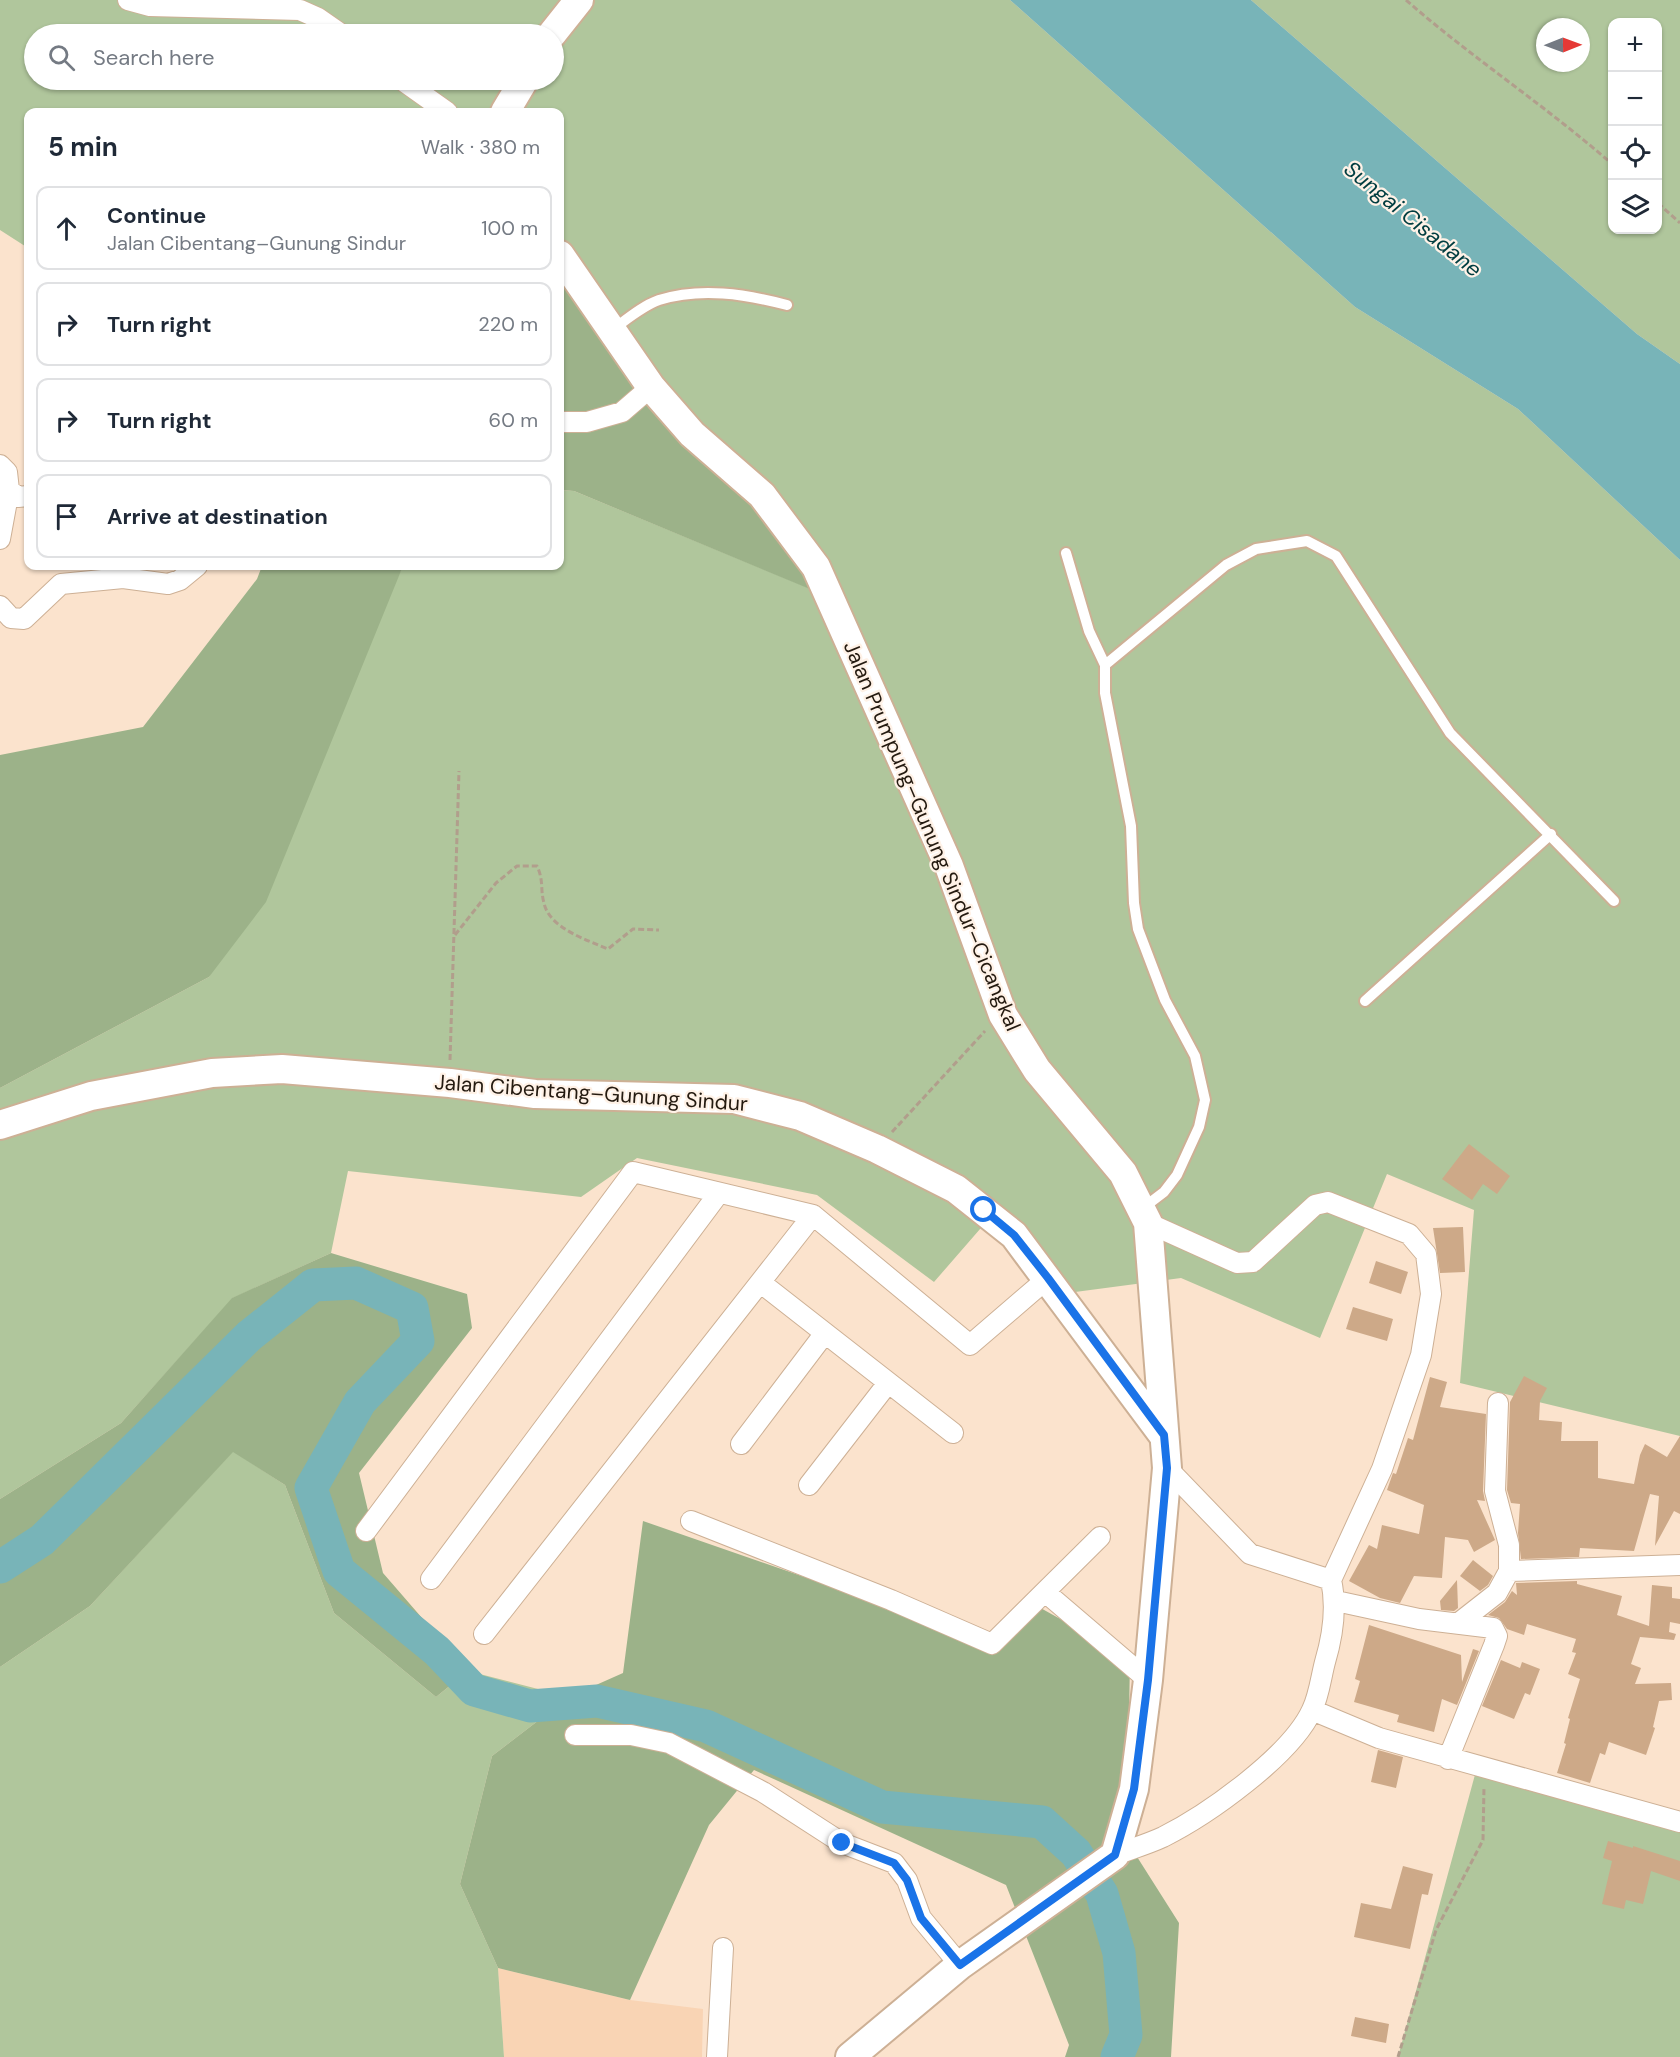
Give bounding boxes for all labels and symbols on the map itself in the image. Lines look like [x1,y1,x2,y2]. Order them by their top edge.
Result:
north arrow [1536,18,1590,72]
water label: Sungai Cisadane [1338,154,1488,284]
street label: Jalan Prumpung–Gunung Sindur–Cicangkal [837,637,1027,1035]
street label: Jalan Cibentang–Gunung Sindur [433,1068,749,1118]
route start [970,1196,996,1222]
route end [828,1829,854,1855]

